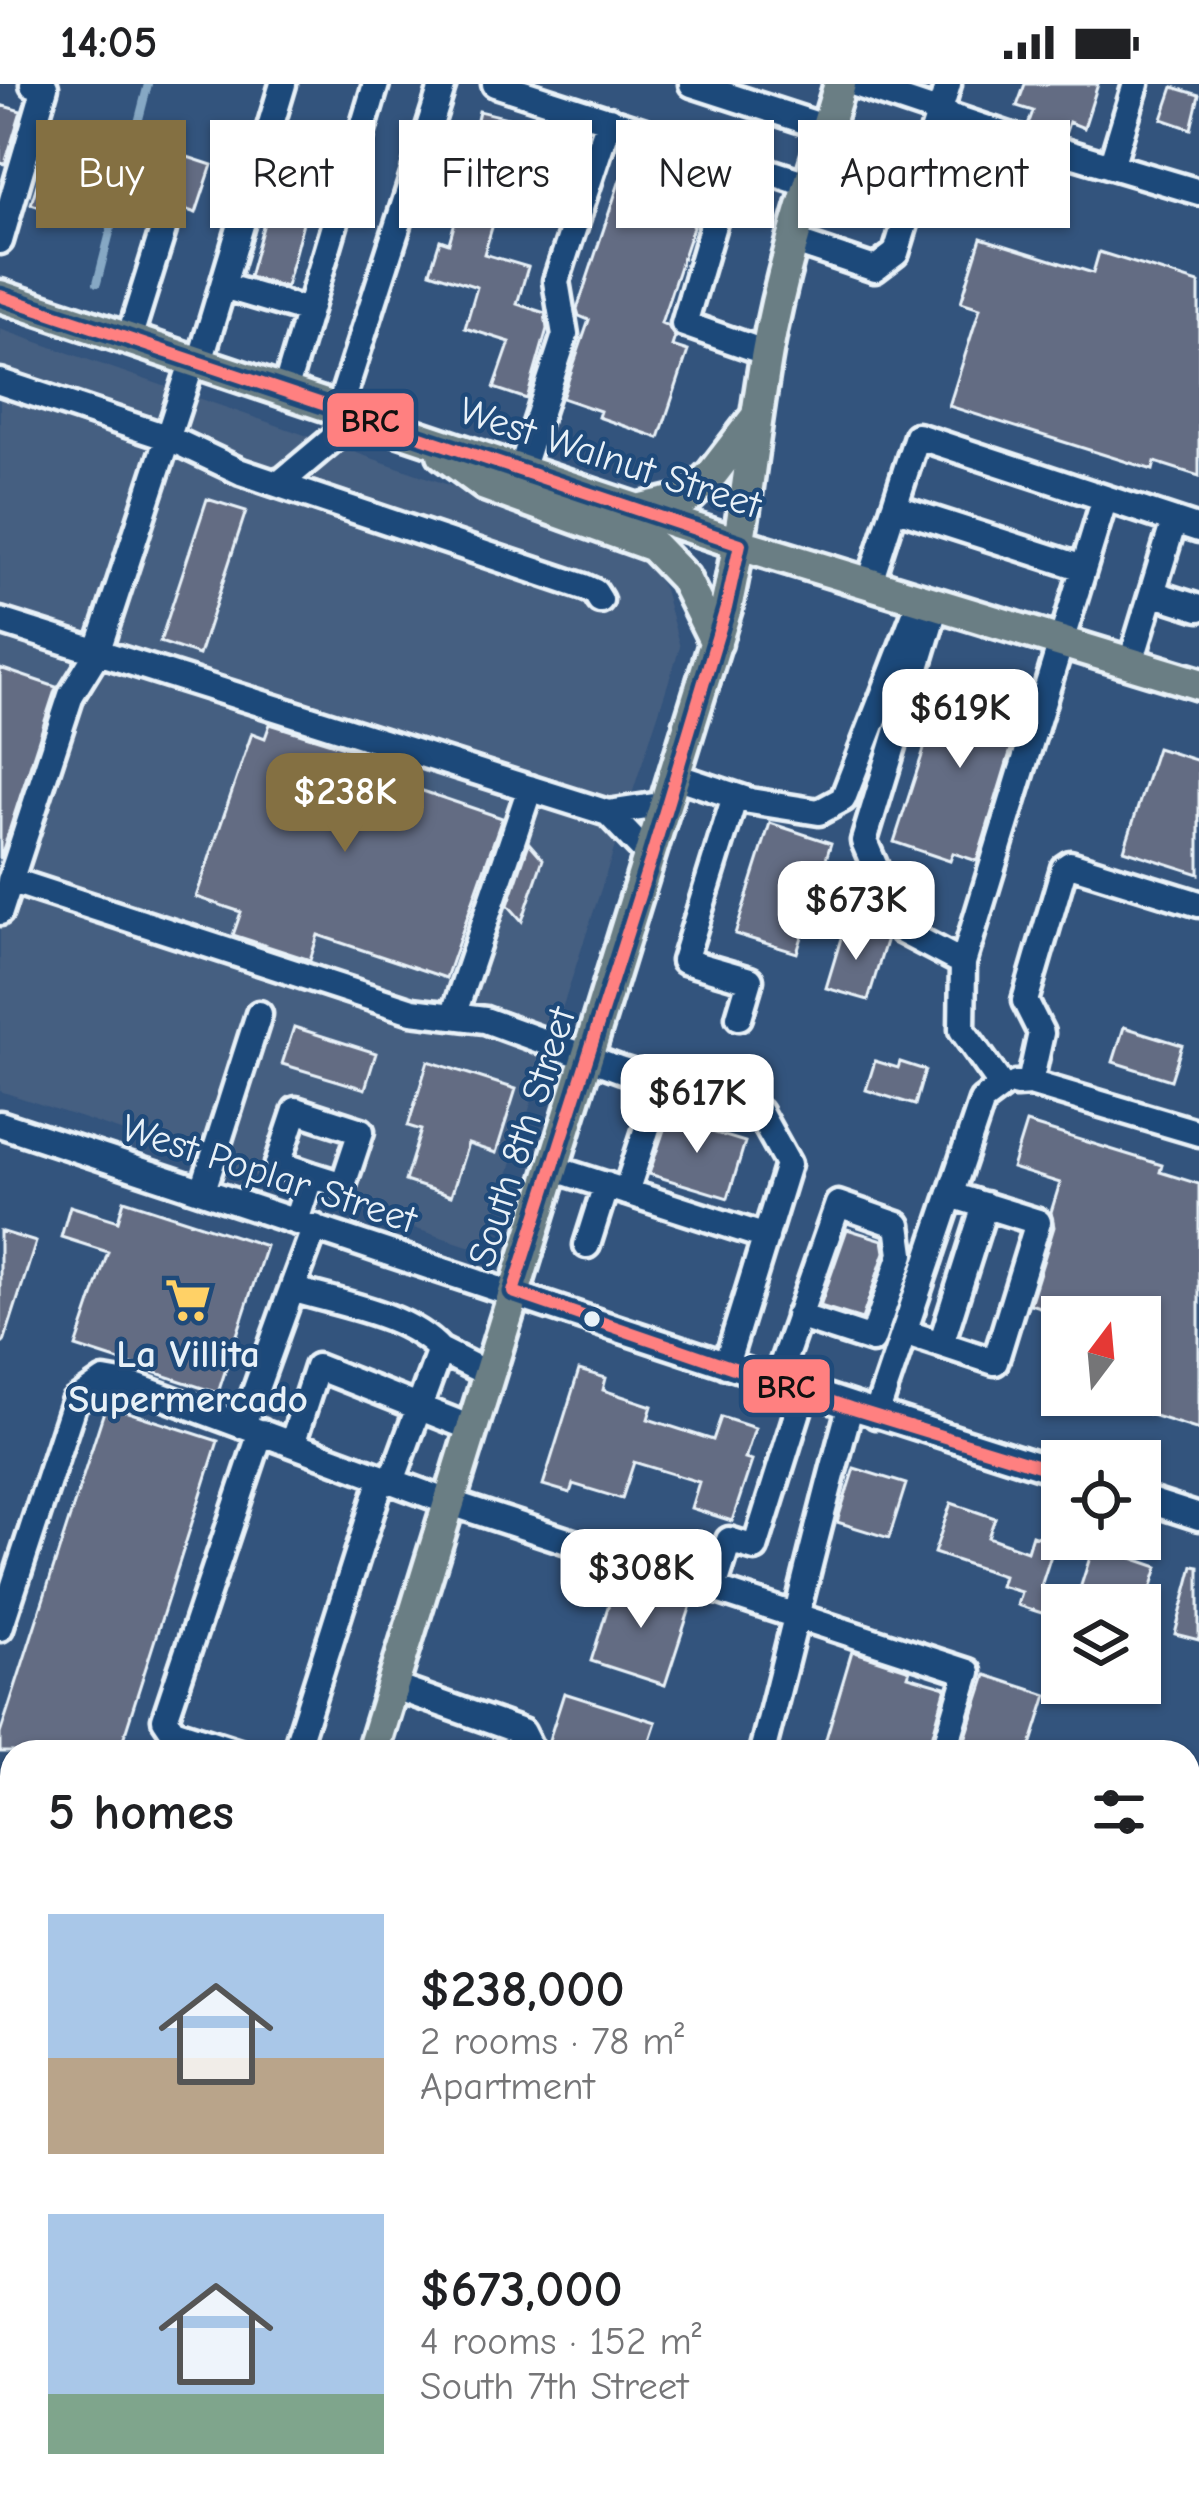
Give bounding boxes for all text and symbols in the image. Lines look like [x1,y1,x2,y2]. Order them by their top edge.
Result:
text: 14:05 [60,16,157,68]
chip: Buy [36,120,186,228]
chip: Rent [210,120,375,228]
chip: Filters [399,120,592,228]
chip: New [616,120,774,228]
chip: Apartment [798,120,1070,228]
street label: West Walnut Street [454,388,768,529]
line badge: BRC [325,391,416,449]
text: BRC [340,402,400,440]
pin: $619K [876,669,1044,771]
text: $619K [909,685,1011,730]
pin: $238K [261,753,429,855]
text: $238K [293,769,397,814]
pin: $673K [772,861,940,963]
text: $673K [805,877,907,922]
street label: South 8th Street [459,1000,586,1272]
pin: $617K [613,1054,781,1156]
text: $617K [648,1070,746,1115]
street label: West Poplar Street [116,1105,424,1243]
supermarket icon: La Villita Supermercado [163,1275,213,1325]
north arrow [1041,1296,1161,1416]
map controls [1041,1296,1161,1704]
unlabelled marker [581,1308,603,1330]
place label: La Villita Supermercado [68,1332,308,1422]
line badge: BRC [741,1357,832,1415]
text: BRC [756,1368,816,1406]
button: locate [1041,1440,1161,1560]
pin: $308K [557,1529,725,1631]
text: $308K [588,1545,694,1590]
button: layers [1041,1584,1161,1704]
icon: filters [1086,1779,1152,1845]
text: 5 homes [48,1783,234,1842]
text: $238,000 [420,1960,625,2019]
icon: home [144,1962,288,2106]
text: 2 rooms · 78 m² [420,2019,684,2064]
text: Apartment [420,2064,595,2109]
text: $673,000 [420,2260,623,2319]
icon: home [144,2262,288,2406]
text: 4 rooms · 152 m² [420,2319,701,2364]
text: South 7th Street [420,2364,688,2409]

